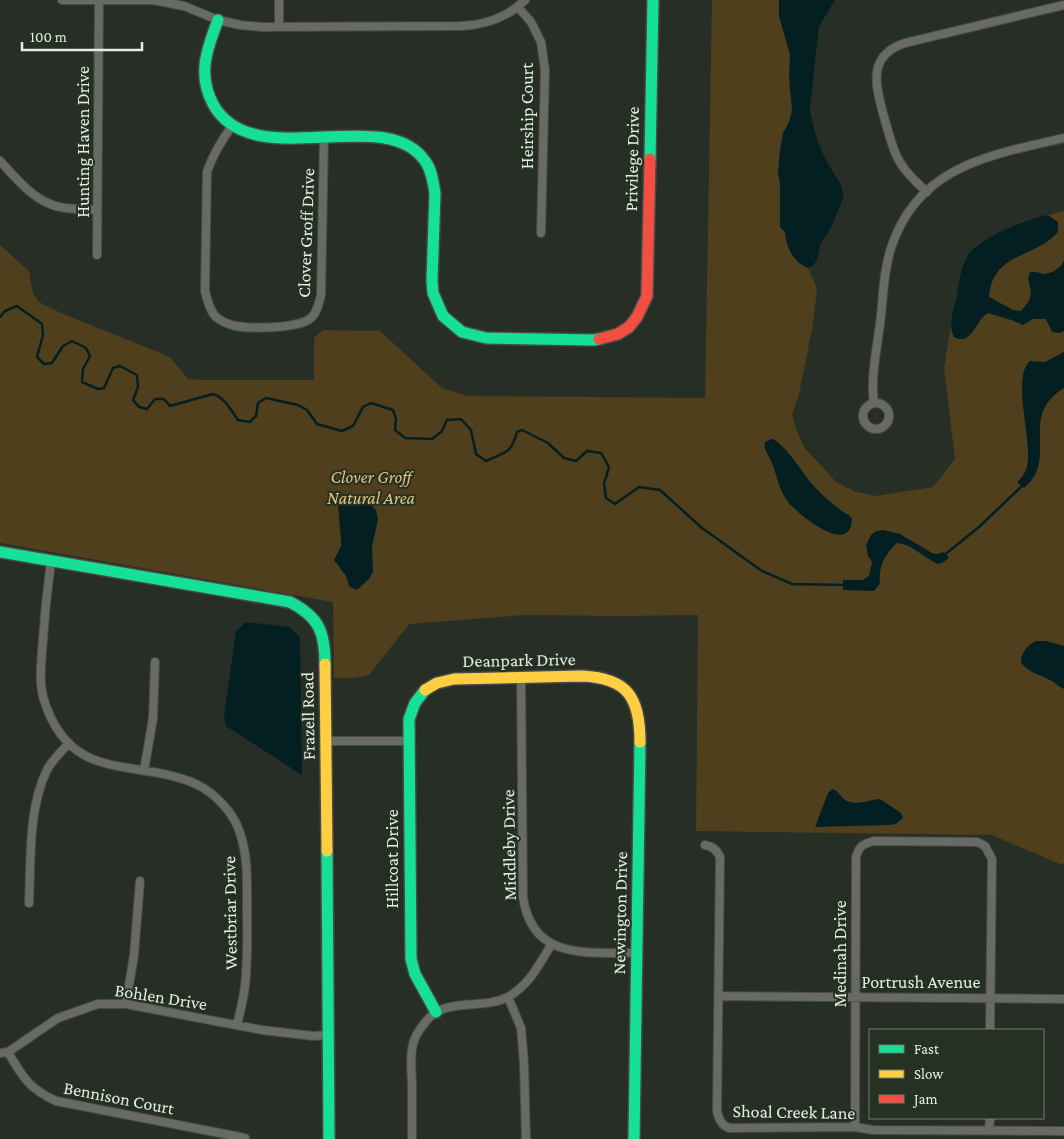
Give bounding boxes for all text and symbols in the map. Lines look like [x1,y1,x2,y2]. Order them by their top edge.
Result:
scale bar [22,20,142,52]
text: 100 m [30,29,67,45]
street label: Heirship Court [517,62,537,169]
street label: Hunting Haven Drive [73,66,93,218]
street label: Privilege Drive [621,106,643,212]
street label: Clover Groff Drive [294,168,318,298]
park label: Clover Groff Natural Area [327,467,416,508]
street label: Deanpark Drive [462,649,576,671]
street label: Frazell Road [297,671,319,760]
street label: Middleby Drive [498,789,520,901]
street label: Hillcoat Drive [382,809,402,909]
street label: Newington Drive [609,851,631,975]
street label: Westbriar Drive [219,856,241,970]
street label: Medinah Drive [830,900,850,1008]
street label: Portrush Avenue [861,972,981,992]
street label: Bohlen Drive [113,980,209,1014]
legend [869,1029,1044,1119]
text: Fast [914,1041,940,1057]
text: Slow [914,1066,944,1082]
street label: Bennison Court [62,1077,177,1119]
text: Jam [912,1091,937,1108]
street label: Shoal Creek Lane [732,1101,856,1123]

